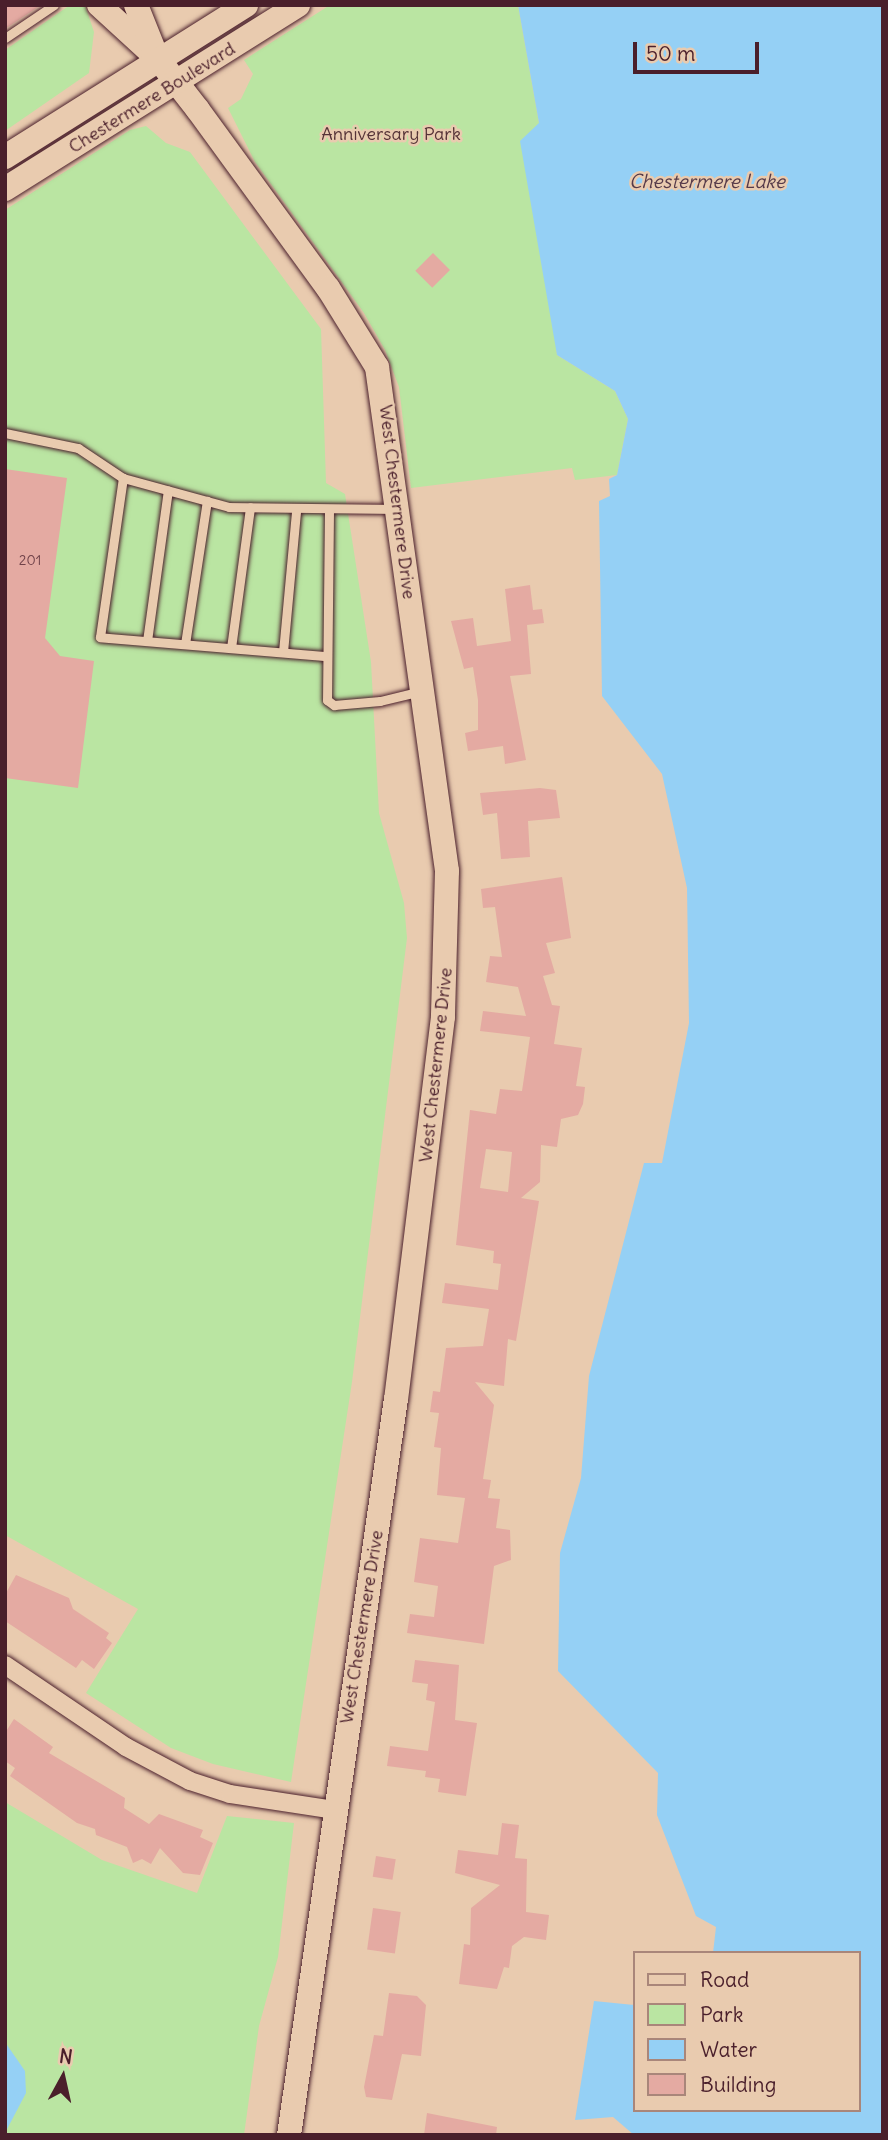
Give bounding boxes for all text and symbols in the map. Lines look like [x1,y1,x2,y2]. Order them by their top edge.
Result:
scale bar [636,28,762,72]
street label: Chestermere Boulevard [65,38,239,158]
text: 50 m [646,40,695,67]
park label: Anniversary Park [321,123,461,145]
water label: Chestermere Lake [629,171,785,193]
street label: West Chestermere Drive [374,404,420,600]
house number: 201 [19,552,41,568]
street label: West Chestermere Drive [415,966,457,1164]
street label: West Chestermere Drive [336,1529,388,1725]
legend [632,1951,860,2112]
text: Road [700,1966,749,1993]
text: Park [700,2001,743,2028]
text: Water [700,2036,757,2063]
north arrow [28,2042,98,2112]
text: N [58,2043,74,2069]
text: Building [700,2071,776,2098]

